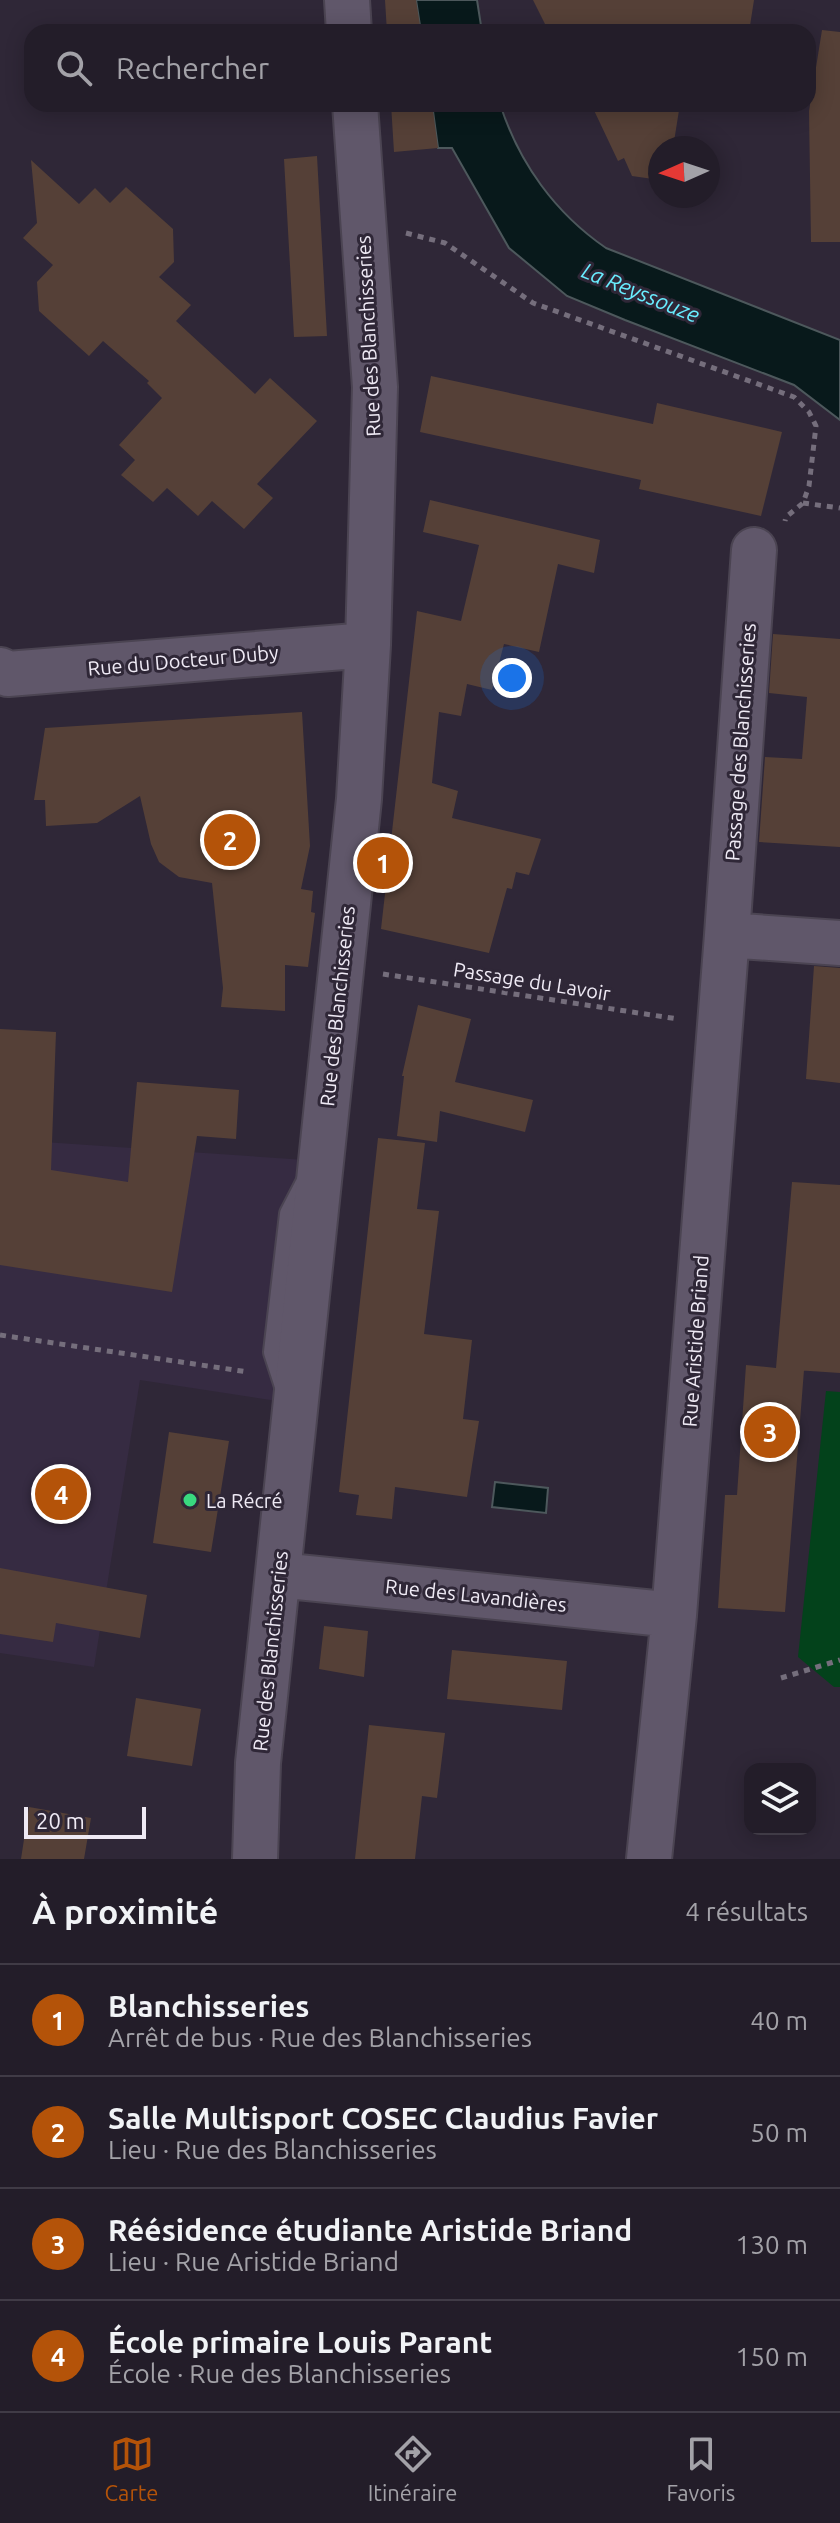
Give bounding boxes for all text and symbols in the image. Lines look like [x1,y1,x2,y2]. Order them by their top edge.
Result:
search box [24,24,816,112]
icon: search [52,46,96,90]
text: Rechercher [116,51,269,85]
north arrow [648,136,720,208]
street label: Rue des Blanchisseries [351,235,385,437]
water label: La Reyssouze [579,257,703,327]
street label: Passage des Blanchisseries [720,622,760,862]
street label: Rue du Docteur Duby [87,640,280,680]
your location [492,658,532,698]
pin: 2 [204,810,256,870]
pin: 1 [357,833,409,893]
street label: Rue des Blanchisseries [315,905,359,1107]
street label: Passage du Lavoir [452,957,613,1005]
street label: Rue Aristide Briand [678,1254,712,1428]
pin: 3 [744,1402,796,1462]
pin: 4 [35,1464,87,1524]
place label: La Récré [206,1489,282,1512]
marker: La Récré [181,1491,199,1509]
street label: Rue des Blanchisseries [248,1550,292,1752]
street label: Rue des Lavandières [384,1574,568,1616]
map controls [744,1763,816,1835]
button: layers [744,1763,816,1835]
scale bar [24,1803,146,1839]
text: 20 m [36,1808,85,1833]
text: À proximité [32,1892,218,1930]
text: 4 résultats [685,1897,808,1926]
text: Blanchisseries [108,1989,310,2023]
text: 1 [51,2006,65,2035]
text: 40 m [750,2006,808,2035]
text: Arrêt de bus · Rue des Blanchisseries [108,2023,532,2052]
text: Salle Multisport COSEC Claudius Favier [108,2101,658,2135]
text: 2 [51,2118,65,2147]
text: 50 m [750,2118,808,2147]
text: Lieu · Rue des Blanchisseries [108,2135,437,2164]
text: Réésidence étudiante Aristide Briand [108,2213,632,2247]
text: 3 [51,2230,65,2259]
text: 130 m [736,2230,808,2259]
text: Lieu · Rue Aristide Briand [108,2247,399,2276]
text: École primaire Louis Parant [108,2325,492,2359]
text: 4 [51,2342,65,2371]
text: 150 m [736,2342,808,2371]
text: École · Rue des Blanchisseries [108,2359,451,2388]
tab: Carte [105,2432,158,2505]
tab: Itinéraire [368,2432,457,2505]
tab: Favoris [667,2432,735,2505]

